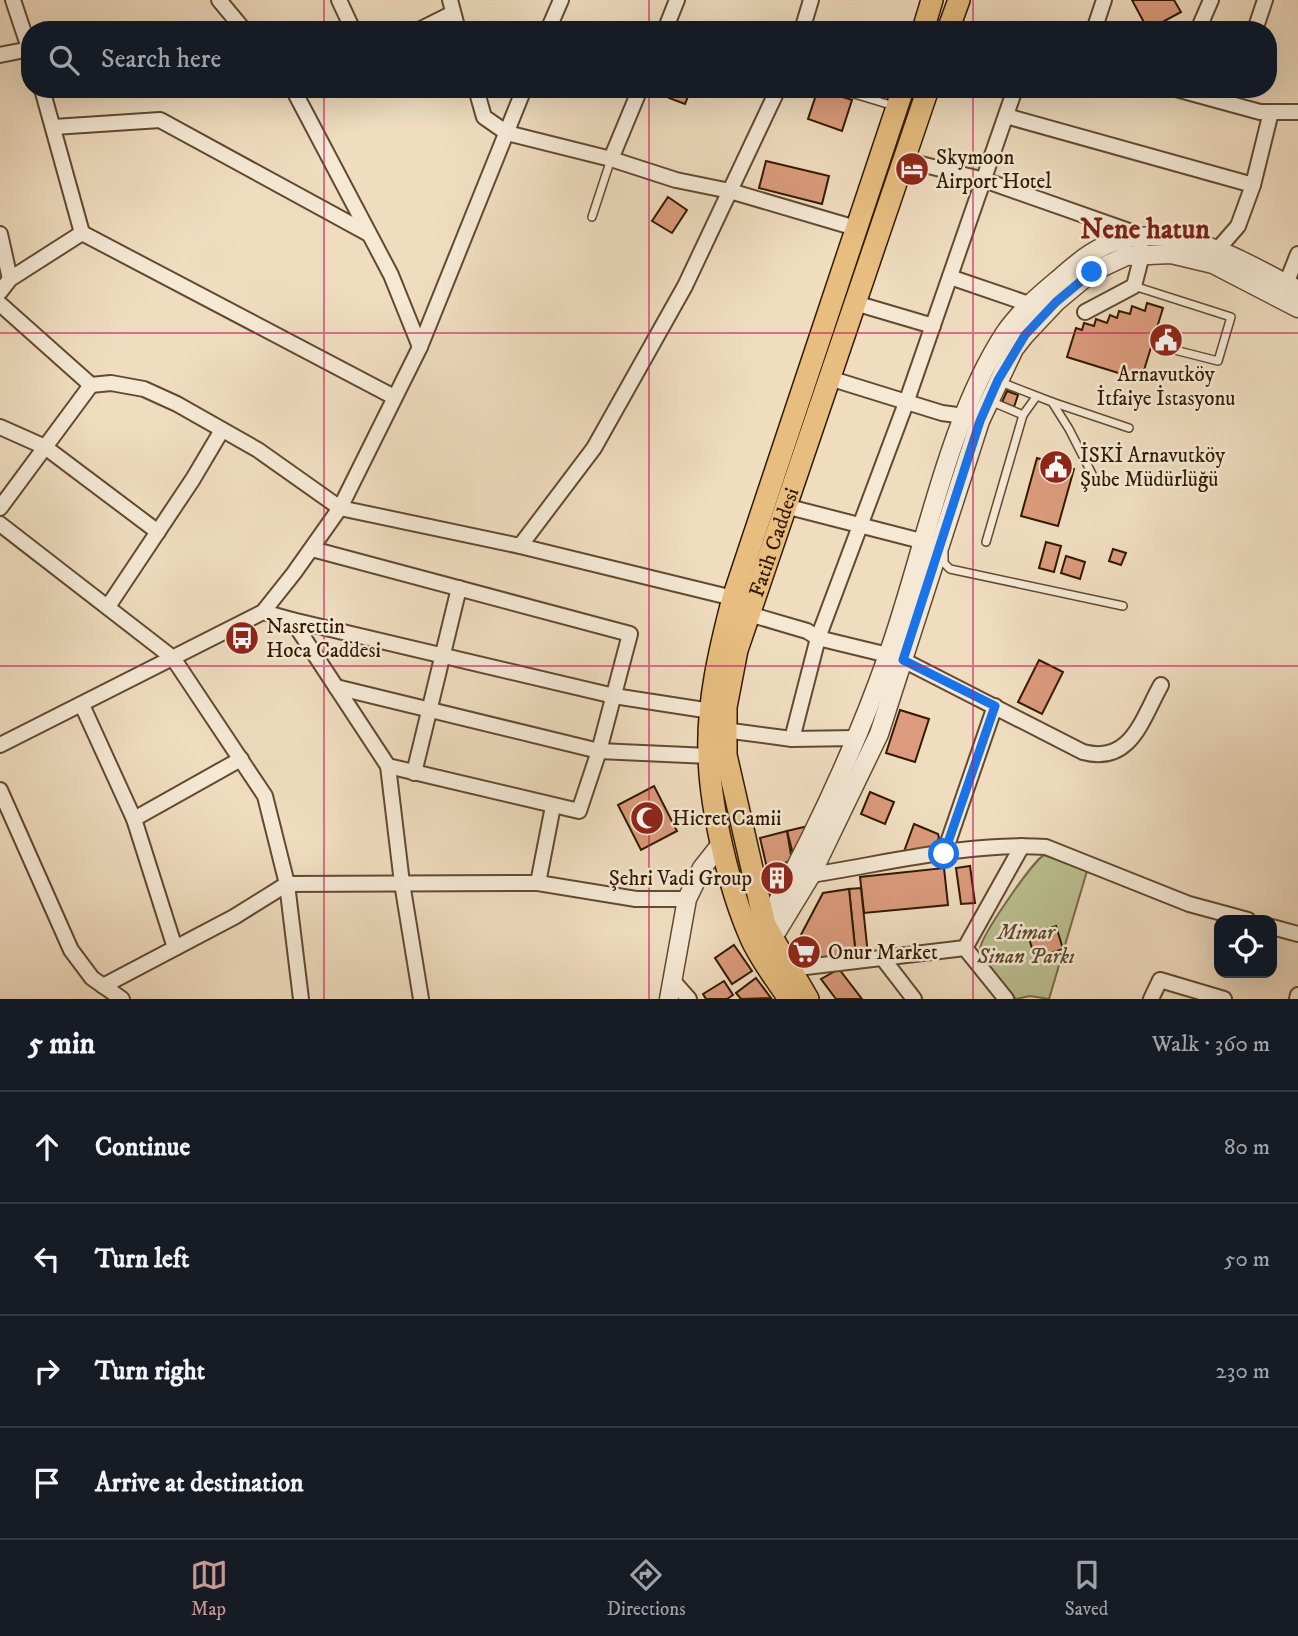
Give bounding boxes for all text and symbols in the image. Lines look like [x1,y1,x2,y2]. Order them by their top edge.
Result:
search box [21,21,1277,98]
icon: search [45,41,83,79]
text: Search here [101,43,221,76]
place label: Skymoon Airport Hotel [936,145,1052,195]
hotel icon: Skymoon Airport Hotel [893,150,931,188]
district label: Nene hatun [1080,212,1210,247]
route end [1076,256,1107,287]
public building icon: Arnavutköy İtfaiye İstasyonu [1147,321,1185,359]
place label: Arnavutköy İtfaiye İstasyonu [1097,362,1236,412]
place label: İSKİ Arnavutköy Şube Müdürlüğü [1080,442,1226,493]
public building icon: İSKİ Arnavutköy Şube Müdürlüğü [1037,448,1075,486]
street label: Fatih Caddesi [744,484,805,601]
place label: Nasrettin Hoca Caddesi [266,614,381,664]
bus stop icon: Nasrettin Hoca Caddesi [223,619,261,657]
mosque icon: Hicret Camii [628,799,666,837]
place label: Hicret Camii [672,806,781,832]
route start [928,838,959,869]
building icon: Şehri Vadi Group [758,859,796,897]
place label: Şehri Vadi Group [609,866,752,892]
map controls [1214,915,1277,978]
button: locate [1214,915,1277,978]
park label: Mimar Sinan Parkı [976,920,1075,970]
supermarket icon: Onur Market [785,933,823,971]
place label: Onur Market [828,940,938,966]
text: 5 min [28,1026,95,1063]
text: Walk · 360 m [1152,1030,1270,1059]
icon: ahead [28,1128,66,1166]
text: Continue [95,1131,190,1164]
text: 80 m [1224,1133,1270,1162]
icon: left [28,1240,66,1278]
text: Turn left [95,1243,189,1276]
text: 50 m [1224,1245,1270,1274]
icon: right [28,1352,66,1390]
text: Turn right [95,1355,205,1388]
text: 230 m [1216,1357,1270,1386]
icon: arrive [28,1464,66,1502]
text: Arrive at destination [95,1467,304,1500]
tab: Map [190,1556,228,1621]
tab: Directions [607,1556,686,1621]
tab: Saved [1065,1556,1108,1621]

